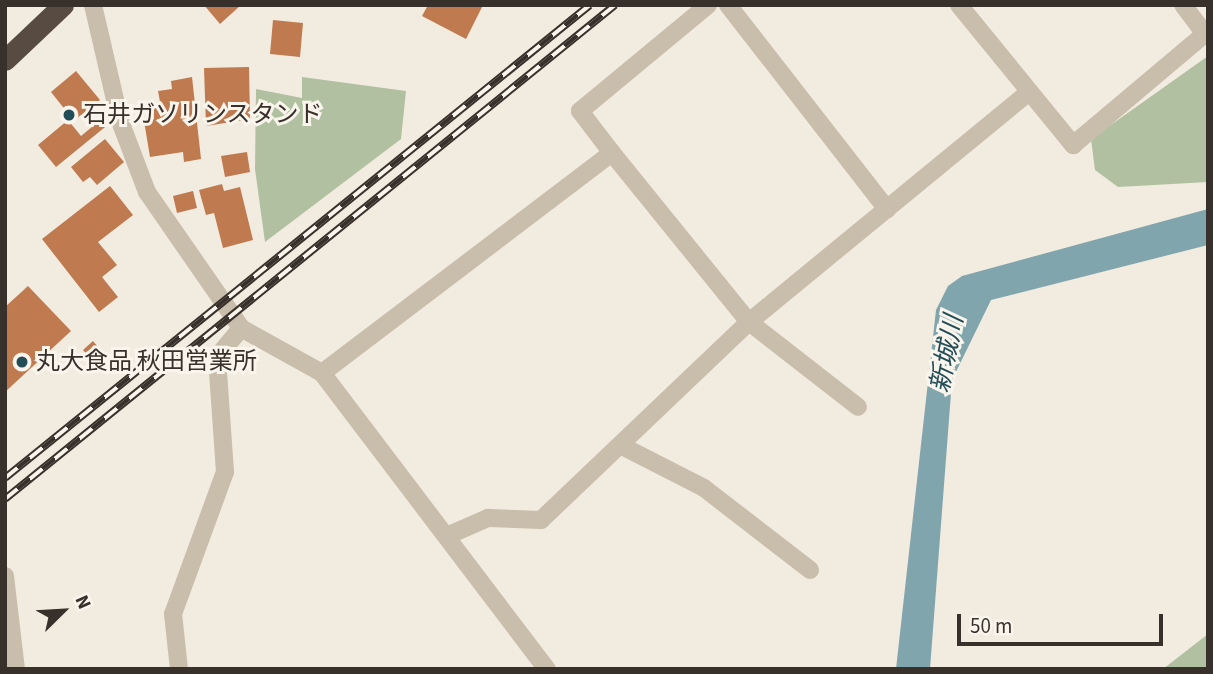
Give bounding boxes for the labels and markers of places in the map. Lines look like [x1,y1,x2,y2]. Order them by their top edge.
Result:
place label: 石井ガソリンスタンド [83,101,323,129]
marker: 石井ガソリンスタンド [61,107,77,123]
place label: 丸大食品 秋田営業所 [36,348,257,376]
marker: 丸大食品 秋田営業所 [14,354,30,370]

